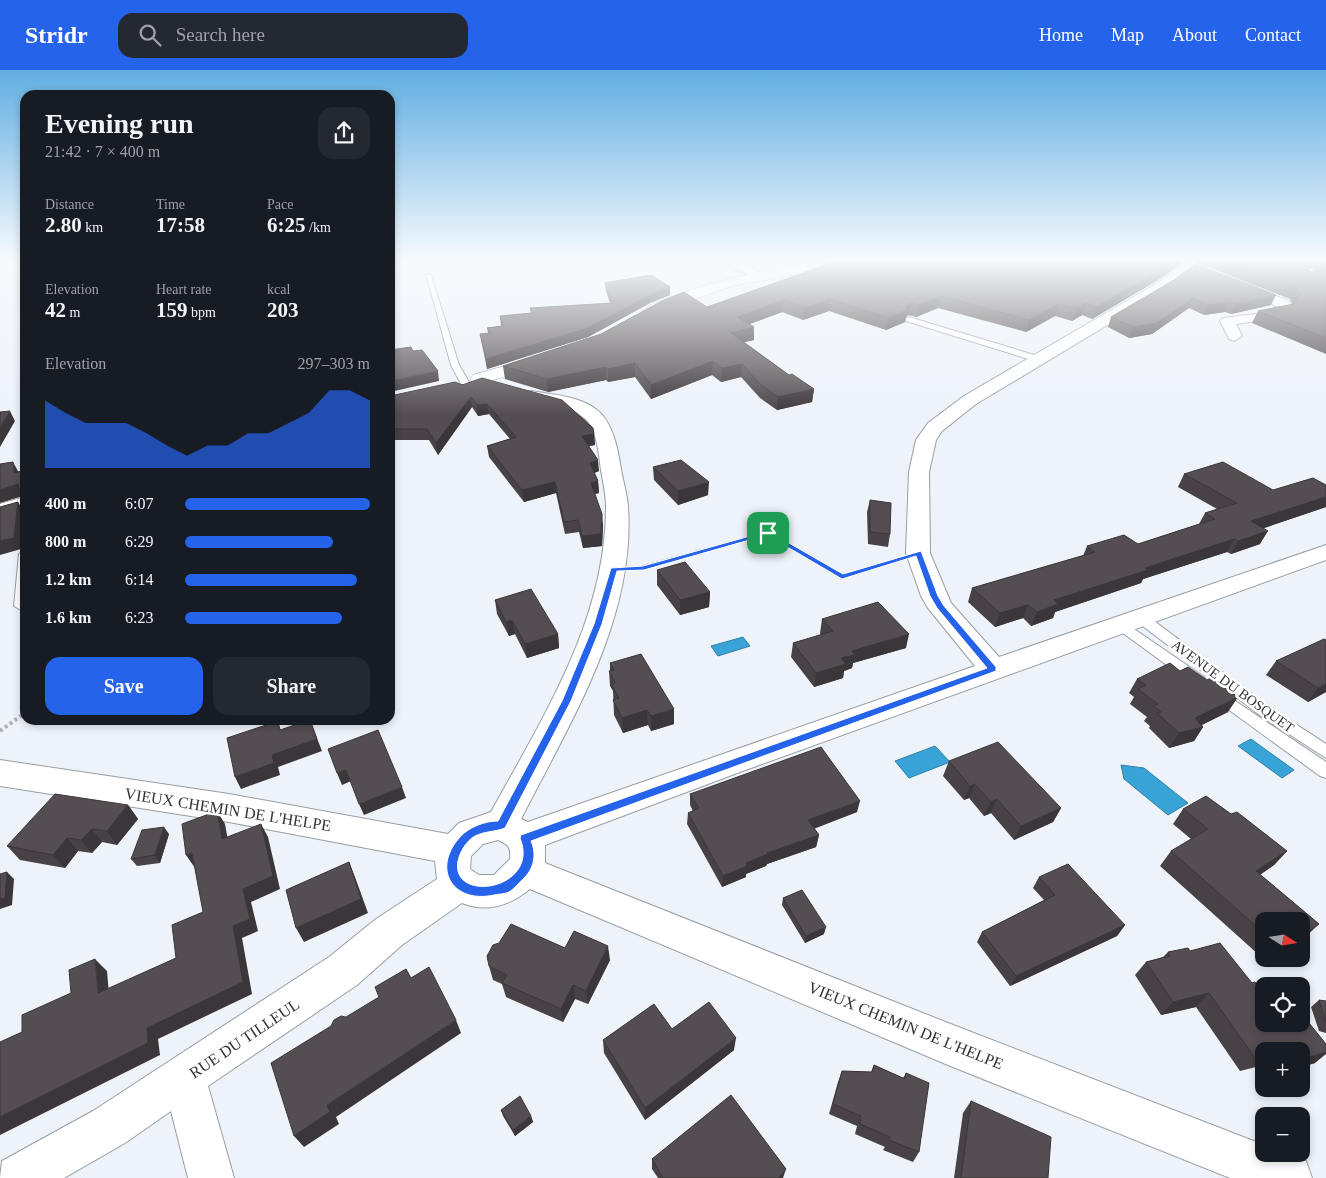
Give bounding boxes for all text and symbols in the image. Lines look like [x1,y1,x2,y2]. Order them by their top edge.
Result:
search box [118,13,468,58]
icon: search [136,21,164,49]
text: Stridr [25,22,88,48]
text: Search here [176,24,265,45]
text: Home [1039,25,1083,45]
text: Map [1111,25,1144,45]
text: About [1172,25,1217,45]
text: Contact [1245,25,1301,45]
button: share [318,107,370,159]
text: Evening run [45,108,194,139]
text: 21:42 · 7 × 400 m [45,143,160,160]
text: Distance [45,197,94,212]
text: Time [156,197,185,212]
text: Pace [267,197,293,212]
text: 2.80 [45,213,82,237]
text: 17:58 [156,213,205,237]
text: 6:25 [267,213,306,237]
text: km [82,220,103,235]
text: /km [306,220,331,235]
text: Elevation [45,282,99,297]
text: Heart rate [156,282,212,297]
text: kcal [267,282,290,297]
text: 42 [45,298,66,322]
text: 159 [156,298,188,322]
text: 203 [267,298,299,322]
text: m [66,305,80,320]
text: bpm [188,305,216,320]
text: Elevation [45,355,106,372]
text: 297–303 m [298,355,370,372]
text: 400 m [45,495,86,512]
text: 6:07 [125,495,153,512]
pin [747,512,789,554]
icon: arrive [754,519,782,547]
text: 800 m [45,533,86,550]
text: 6:29 [125,533,153,550]
text: 1.2 km [45,571,91,588]
text: 6:14 [125,571,153,588]
text: 1.6 km [45,609,91,626]
text: 6:23 [125,609,153,626]
street label: AVENUE DU BOSQUET [1169,637,1297,736]
button: Save [45,657,203,715]
button: Share [213,657,370,715]
street label: VIEUX CHEMIN DE L'HELPE [124,785,332,834]
north arrow [1255,912,1310,968]
map controls [1255,912,1310,1162]
button: locate [1255,977,1310,1032]
street label: VIEUX CHEMIN DE L'HELPE [806,979,1006,1072]
street label: RUE DU TILLEUL [186,995,302,1081]
button: + [1255,1042,1310,1097]
button: − [1255,1107,1310,1162]

